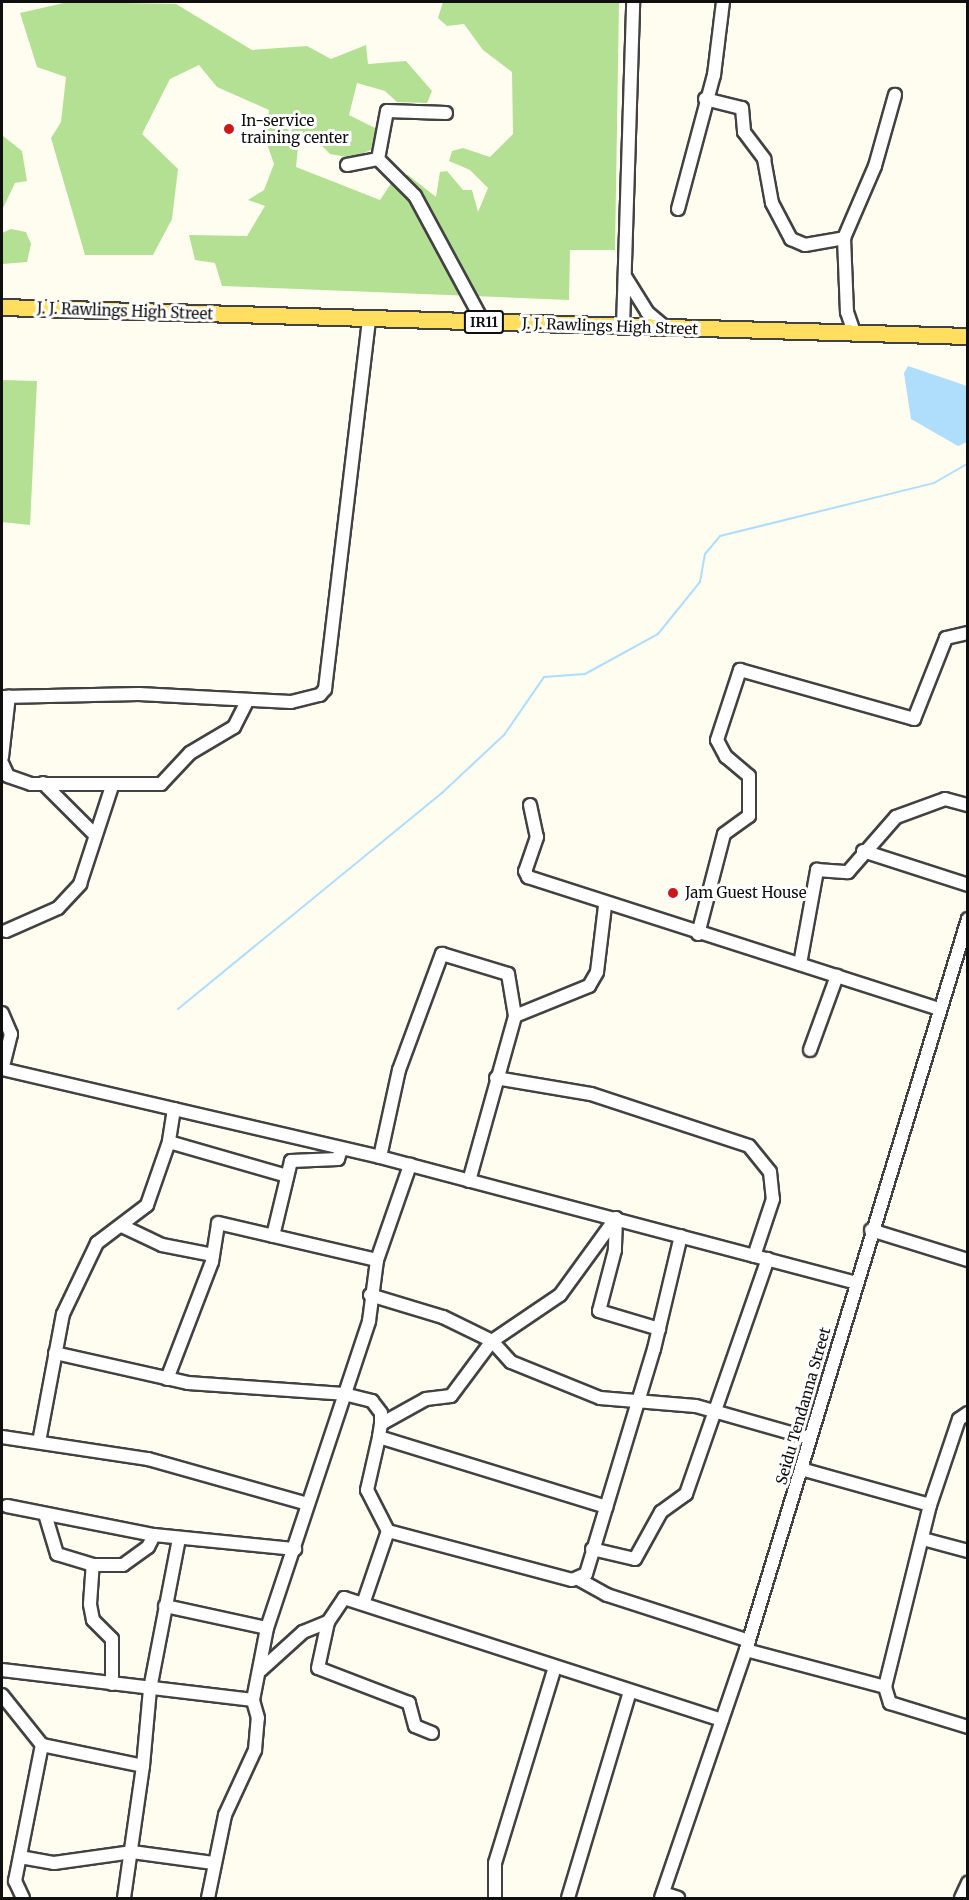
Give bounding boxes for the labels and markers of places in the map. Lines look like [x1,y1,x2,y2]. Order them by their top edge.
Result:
place label: In-service training center [241,111,349,146]
marker: In-service training center [222,122,236,136]
place label: Jam Guest House [685,884,807,902]
marker: Jam Guest House [666,886,680,900]

